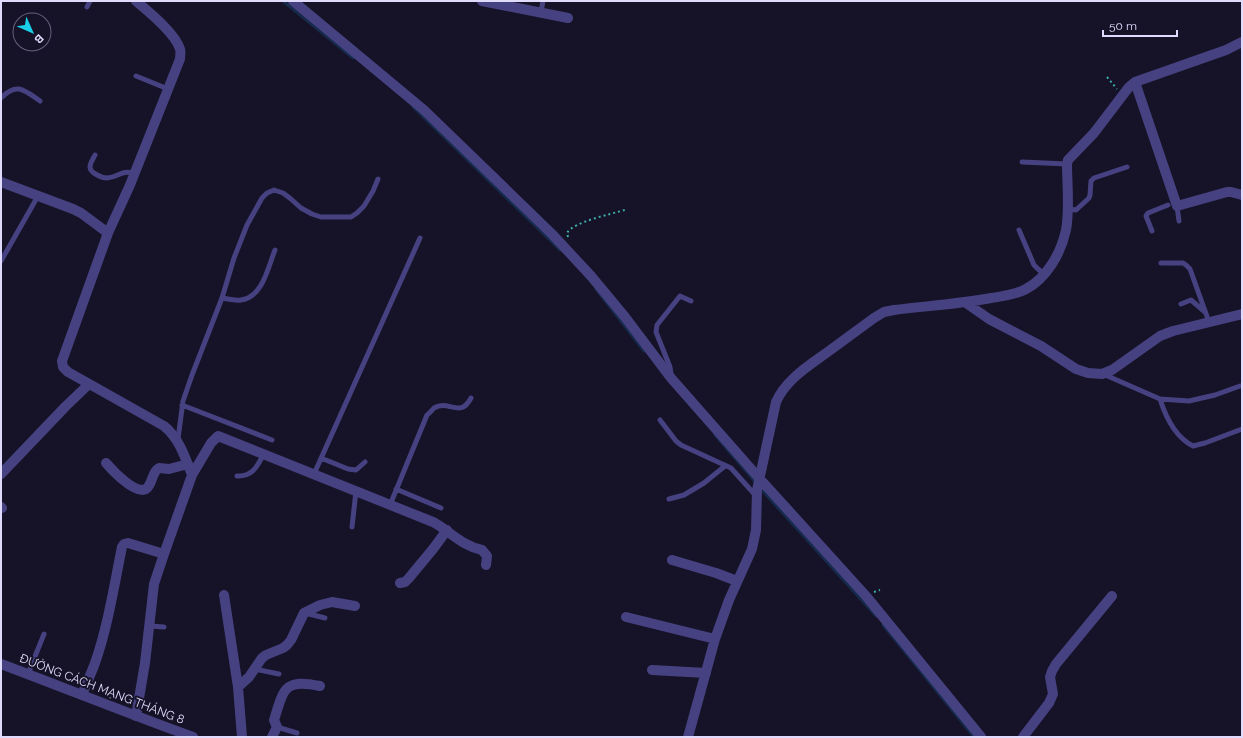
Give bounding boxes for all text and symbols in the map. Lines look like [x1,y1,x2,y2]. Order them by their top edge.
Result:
north arrow [12,12,52,52]
scale bar [1103,12,1177,38]
text: 50 m [1109,19,1137,33]
text: B [31,31,46,46]
street label: ĐƯỜNG CÁCH MẠNG THÁNG 8 [18,651,186,727]

